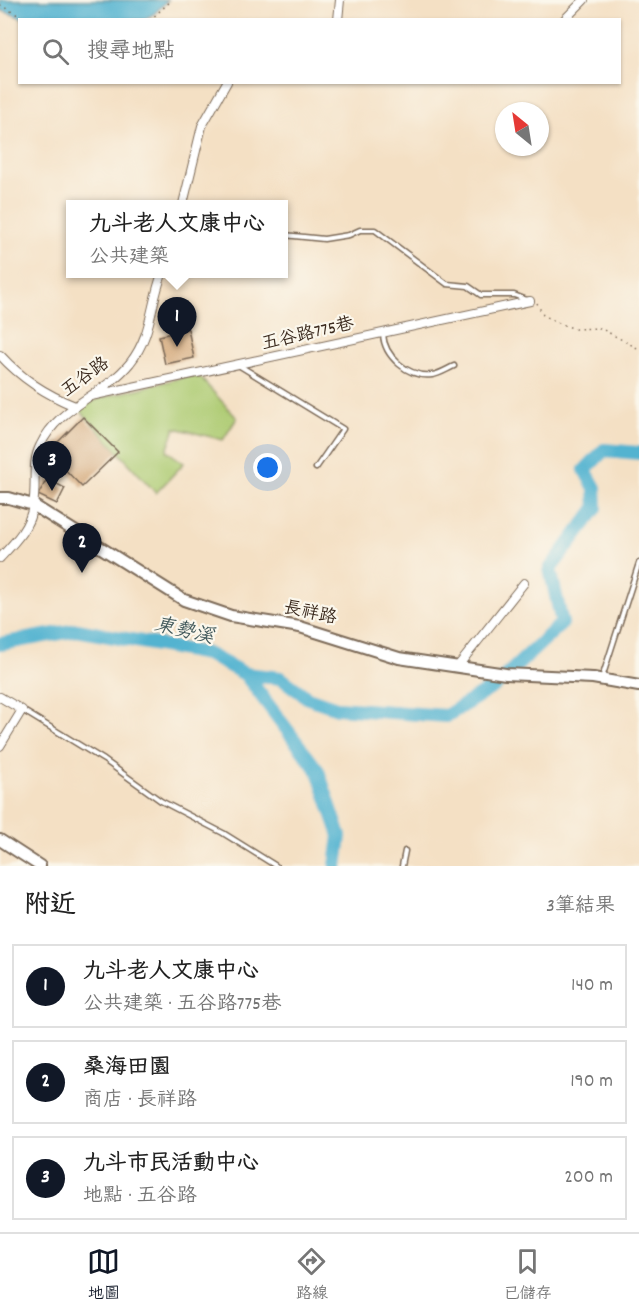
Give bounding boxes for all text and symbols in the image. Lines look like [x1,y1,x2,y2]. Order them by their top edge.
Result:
search box [18,18,621,84]
icon: search [39,35,72,68]
text: 搜尋地點 [87,37,175,68]
north arrow [495,102,549,156]
popup [66,200,288,278]
text: 九斗老人文康中心 [89,210,265,241]
text: 公共建築 [89,244,169,272]
pin: 1 [158,298,196,347]
street label: 五谷路775巷 [259,312,357,358]
street label: 五谷路 [57,352,115,404]
pin: 3 [32,442,72,491]
your location [253,453,282,482]
pin: 2 [62,524,101,573]
street label: 長祥路 [281,596,339,632]
water label: 東勢溪 [152,612,217,653]
text: 附近 [24,888,76,925]
text: 3筆結果 [546,893,615,921]
text: 九斗老人文康中心 [83,957,259,988]
text: 1 [43,972,48,1000]
text: 140 m [571,972,613,1000]
text: 公共建築 · 五谷路775巷 [83,991,281,1019]
text: 桑海田園 [83,1053,171,1084]
text: 2 [41,1068,50,1096]
text: 190 m [570,1068,613,1096]
text: 商店 · 長祥路 [83,1087,197,1115]
text: 九斗市民活動中心 [83,1149,259,1180]
text: 3 [41,1164,50,1192]
text: 200 m [564,1164,613,1192]
text: 地點 · 五谷路 [83,1183,197,1211]
tab: 地圖 [87,1245,120,1306]
tab: 路線 [295,1245,328,1306]
tab: 已儲存 [503,1245,551,1306]

